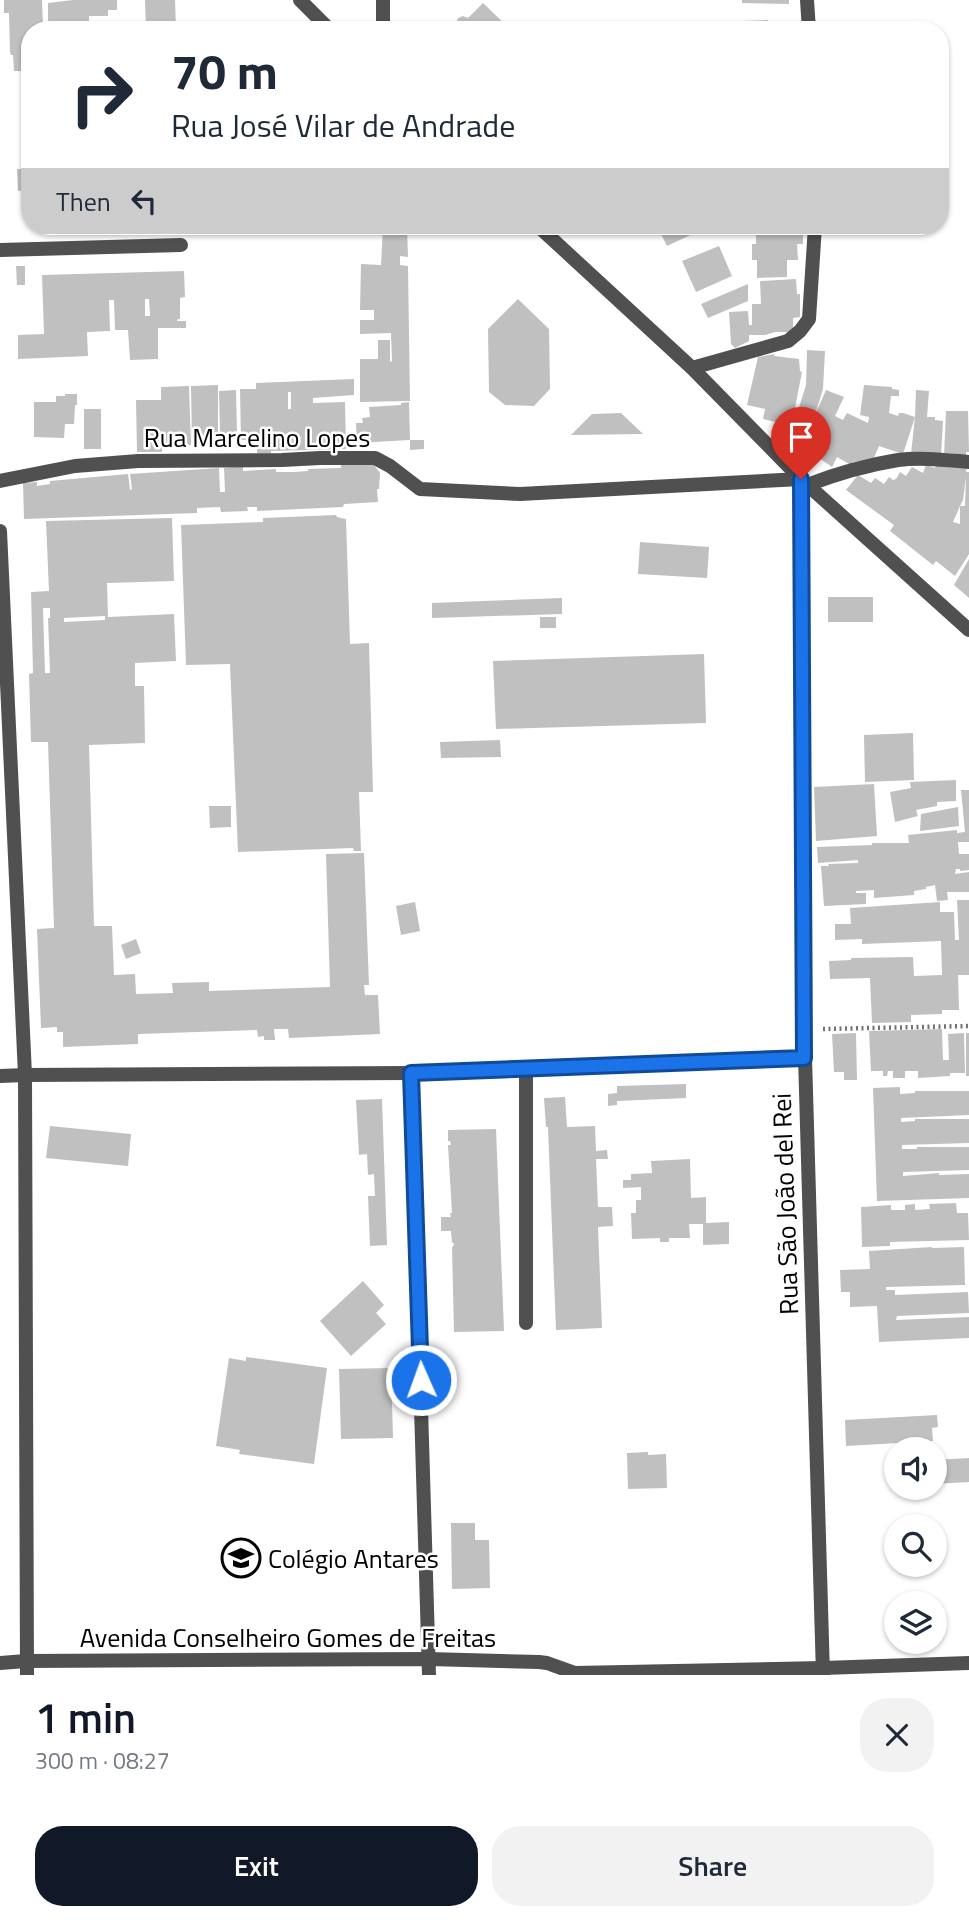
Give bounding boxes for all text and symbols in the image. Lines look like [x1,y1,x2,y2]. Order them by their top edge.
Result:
text: 70 m [171,33,278,108]
icon: right [56,49,147,140]
text: Rua José Vilar de Andrade [171,101,515,149]
text: Then [56,182,111,221]
icon: left [125,182,163,220]
pin [771,407,831,479]
street label: Rua Marcelino Lopes [144,418,370,457]
icon: arrive [782,418,820,456]
street label: Rua São João del Rei [762,1092,808,1316]
position arrow [384,1343,458,1417]
map controls [884,1437,947,1654]
button: sound [884,1437,947,1500]
button: search [884,1514,947,1577]
school or university icon: Colégio Antares [220,1537,262,1579]
place label: Colégio Antares [268,1539,439,1578]
button: layers [884,1591,947,1654]
street label: Avenida Conselheiro Gomes de Freitas [80,1618,496,1657]
text: 1 min [35,1685,136,1749]
button: close [860,1698,934,1772]
text: 300 m · 08:27 [35,1743,170,1778]
button: Exit [35,1826,478,1906]
button: Share [492,1826,934,1906]

